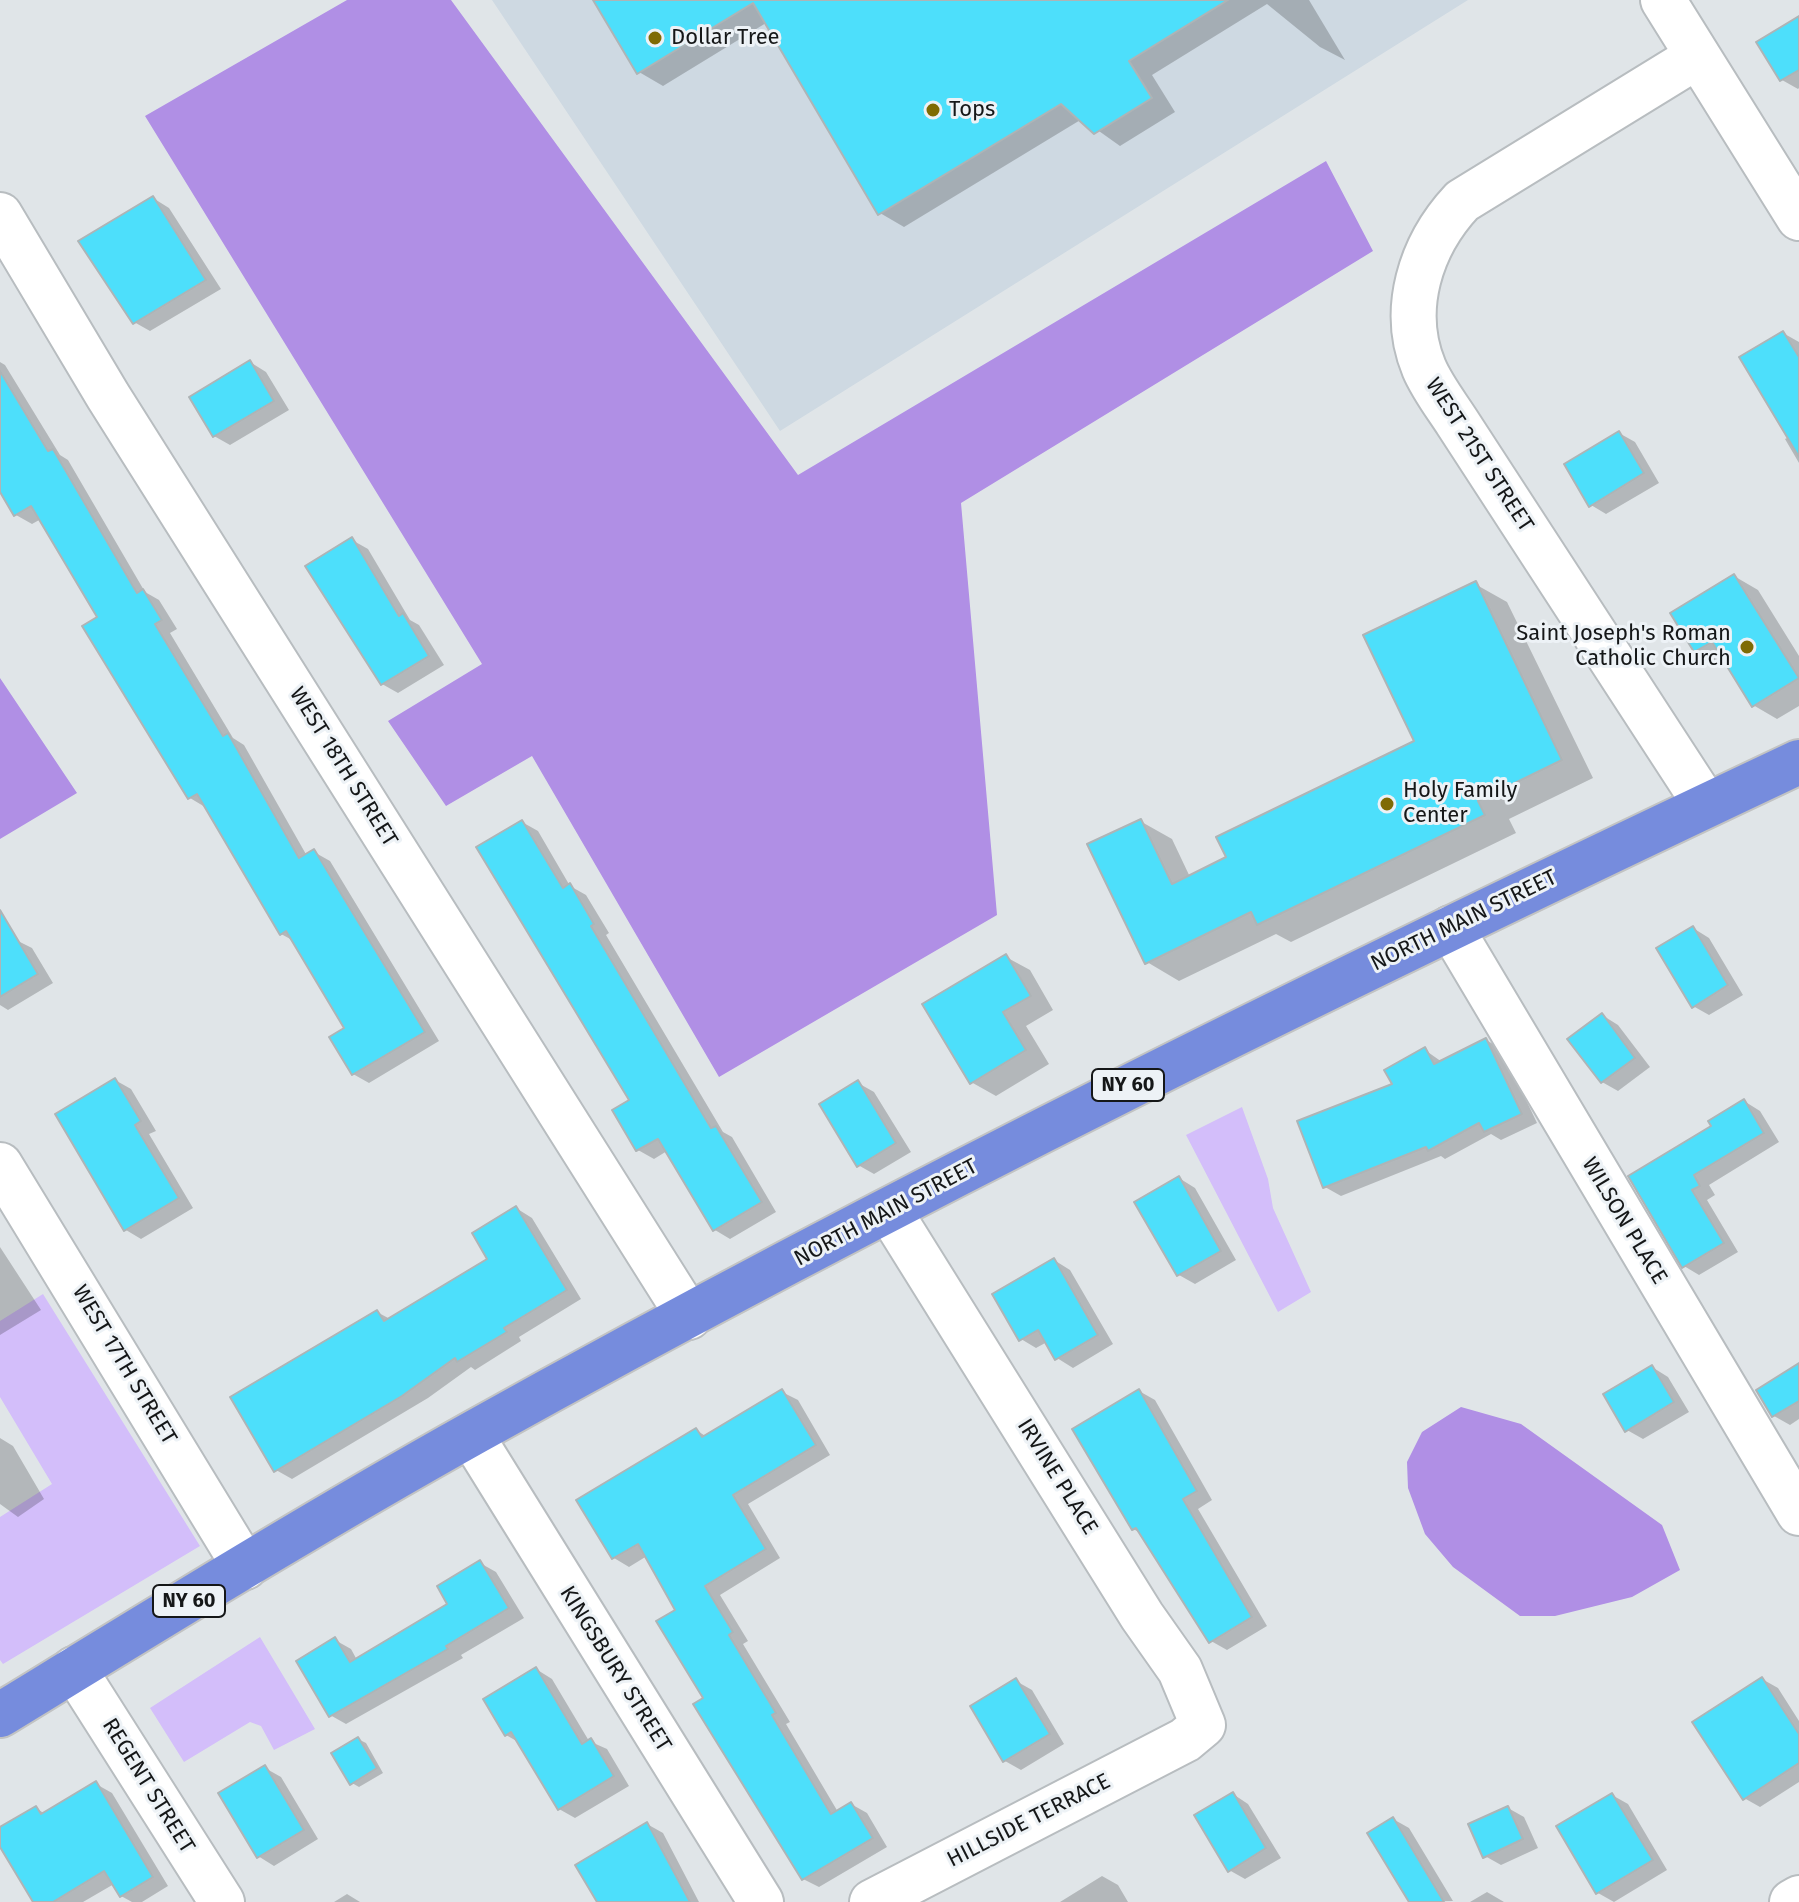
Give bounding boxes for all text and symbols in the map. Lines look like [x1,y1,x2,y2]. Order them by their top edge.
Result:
place label: Dollar Tree [671,25,780,51]
marker: Dollar Tree [646,29,664,47]
place label: Tops [949,97,995,123]
marker: Tops [924,101,942,119]
street label: WEST 21ST STREET [1419,373,1539,537]
place label: Saint Joseph's Roman Catholic Church [1516,621,1731,672]
marker: Saint Joseph's Roman Catholic Church [1738,638,1756,656]
street label: WEST 18TH STREET [283,682,403,852]
place label: Holy Family Center [1403,778,1517,830]
marker: Holy Family Center [1378,795,1396,813]
street label: NORTH MAIN STREET [1367,865,1561,977]
road number: NY 60 [1092,1069,1164,1101]
street label: WILSON PLACE [1576,1153,1672,1289]
street label: NORTH MAIN STREET [790,1154,982,1272]
street label: WEST 17TH STREET [66,1281,182,1449]
street label: IRVINE PLACE [1011,1414,1103,1540]
street label: KINGSBURY STREET [553,1581,677,1757]
road number: NY 60 [153,1585,225,1617]
street label: REGENT STREET [96,1714,200,1858]
street label: HILLSIDE TERRACE [943,1768,1115,1874]

